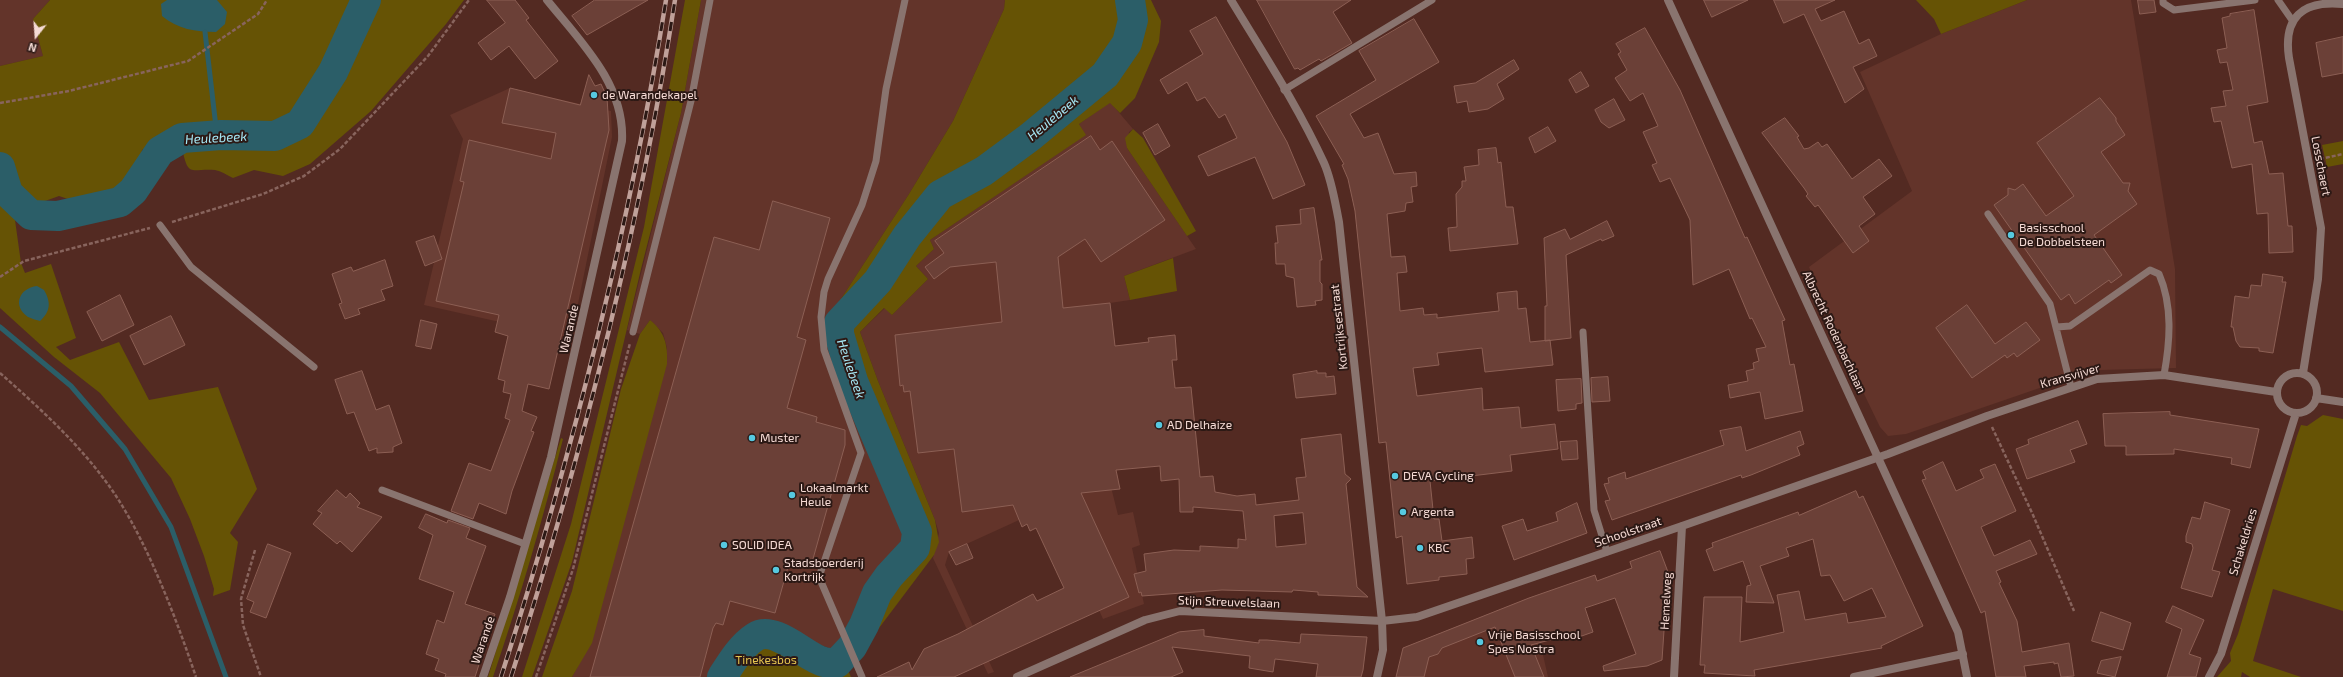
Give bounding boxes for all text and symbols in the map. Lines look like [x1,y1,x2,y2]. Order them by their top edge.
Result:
north arrow [16,16,56,56]
text: N [27,41,38,55]
place label: de Warandekapel [602,88,697,102]
marker: de Warandekapel [589,90,599,100]
water label: Heulebeek [1024,92,1082,144]
water label: Heulebeek [185,129,247,147]
street label: Losschaert [2308,135,2334,197]
place label: Basisschool De Dobbelsteen [2019,221,2105,249]
marker: Basisschool De Dobbelsteen [2006,230,2016,240]
street label: Albrecht Rodenbachlaan [1799,268,1869,396]
street label: Kortrijksestraat [1327,284,1351,370]
street label: Warande [556,303,582,355]
water label: Heulebeek [834,337,868,401]
street label: Kransvijver [2039,361,2101,391]
place label: AD Delhaize [1167,418,1232,432]
marker: AD Delhaize [1154,420,1164,430]
place label: Muster [760,431,799,445]
marker: Muster [747,433,757,443]
place label: DEVA Cycling [1403,469,1474,483]
marker: DEVA Cycling [1390,471,1400,481]
place label: Lokaalmarkt Heule [800,481,868,509]
marker: Lokaalmarkt Heule [787,490,797,500]
place label: Argenta [1411,505,1454,519]
marker: Argenta [1398,507,1408,517]
street label: Schakeldries [2226,507,2260,577]
street label: Schoolstraat [1593,514,1663,550]
place label: SOLID IDEA [732,538,792,552]
marker: SOLID IDEA [719,540,729,550]
place label: KBC [1428,541,1449,555]
marker: KBC [1415,543,1425,553]
place label: Stadsboerderij Kortrijk [784,556,864,584]
marker: Stadsboerderij Kortrijk [771,565,781,575]
street label: Hemelweg [1657,572,1675,630]
street label: Stijn Streuvelslaan [1178,593,1280,611]
street label: Warande [468,614,498,666]
place label: Vrije Basisschool Spes Nostra [1488,628,1580,656]
marker: Vrije Basisschool Spes Nostra [1475,637,1485,647]
park label: Tinekesbos [735,653,797,667]

